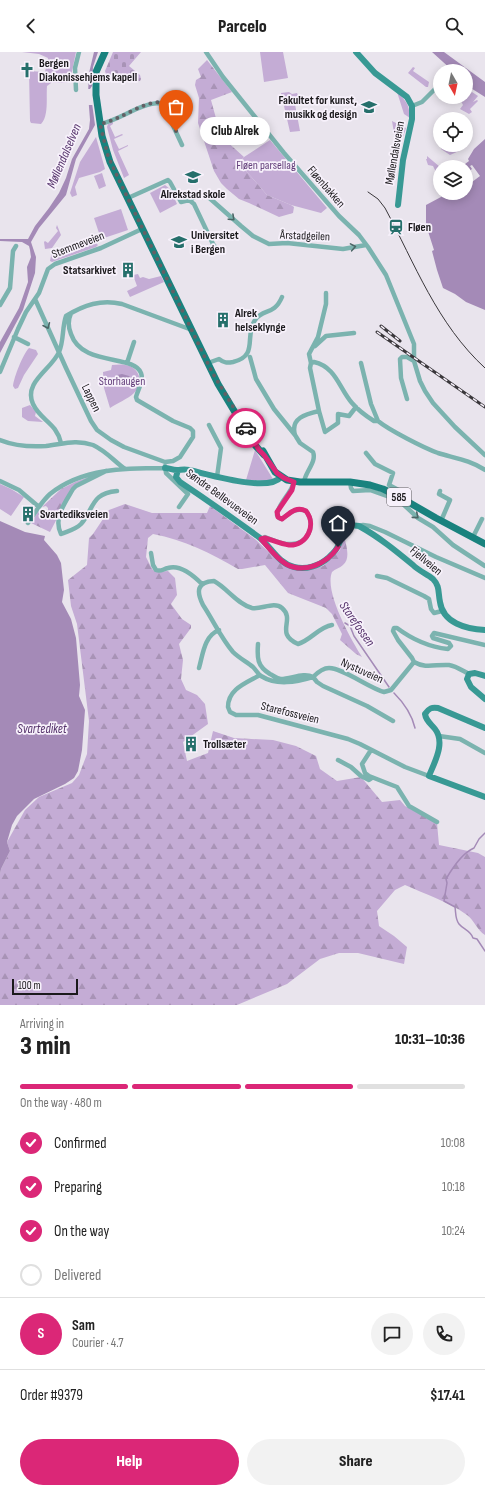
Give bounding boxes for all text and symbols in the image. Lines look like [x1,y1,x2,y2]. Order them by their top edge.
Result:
icon: back [20,15,42,37]
icon: search [443,15,465,37]
text: Parcelo [218,16,267,37]
place label: Bergen Diakonissehjems kapell [39,56,137,85]
church icon: Bergen Diakonissehjems kapell [18,61,36,79]
north arrow [433,64,473,104]
map controls [433,64,473,200]
pin [159,90,193,131]
place label: Fakultet for kunst, musikk og design [278,93,357,122]
icon: bag [165,96,187,118]
school or university icon: Fakultet for kunst, musikk og design [360,98,378,116]
button: locate [433,112,473,152]
callout: Club Alrek [200,117,270,145]
street label: Møllendalsveien [382,120,408,186]
water label: Møllendalselven [43,121,85,191]
text: Club Alrek [211,123,259,139]
park label: Fløen parsellag [236,158,296,173]
button: layers [433,160,473,200]
street label: Fløenbakken [304,163,348,211]
school or university icon: Alrekstad skole [184,168,202,186]
place label: Alrekstad skole [160,187,225,202]
one-way arrow [227,214,235,221]
station icon: Fløen [387,218,405,236]
place label: Fløen [408,220,431,235]
street label: Stemmeveien [50,228,106,262]
place label: Universitet i Bergen [191,228,239,257]
street label: Årstadgeilen [279,228,330,244]
school or university icon: Universitet i Bergen [170,233,188,251]
one-way arrow [350,244,356,252]
building icon: Statsarkivet [119,261,137,279]
place label: Statsarkivet [63,263,116,278]
place label: Alrek helseklynge [234,306,286,335]
building icon: Alrek helseklynge [214,311,232,329]
one-way arrow [42,322,50,330]
park label: Storhaugen [99,374,145,389]
street label: Lappen [78,382,104,414]
courier [226,408,266,448]
icon: car [235,417,257,439]
street label: Søndre Bellevueveien [183,466,261,528]
road number: 585 [387,488,411,506]
building icon: Svartediksveien [19,505,37,523]
pin [321,506,355,547]
place label: Svartediksveien [40,507,108,522]
one-way arrow [411,511,418,518]
icon: home [327,512,349,534]
street label: Fjellveien [407,543,445,579]
water label: Starefossen [336,598,379,650]
street label: Nystuveien [338,655,386,687]
street label: Starefossveien [259,699,321,727]
water label: Svartediket [17,721,68,737]
building icon: Trollsæter [182,735,200,753]
place label: Trollsæter [203,737,246,752]
scale bar [12,977,78,996]
text: 100 m [18,979,40,992]
text: Arriving in [20,1016,64,1032]
text: 10:31–10:36 [395,1030,465,1049]
text: 3 min [20,1031,71,1062]
text: On the way · 480 m [20,1095,102,1111]
icon: check [20,1132,42,1154]
text: Confirmed [54,1134,107,1153]
text: 10:08 [441,1135,465,1151]
icon: check [20,1176,42,1198]
text: Preparing [54,1178,102,1197]
text: 10:18 [442,1179,465,1195]
icon: check [20,1220,42,1242]
text: On the way [54,1222,109,1241]
text: 10:24 [442,1223,465,1239]
text: Delivered [54,1266,101,1285]
button: chat [371,1313,413,1355]
button: phone [423,1313,465,1355]
text: Sam [72,1316,95,1335]
text: S [38,1324,44,1343]
text: Courier · 4.7 [72,1335,124,1351]
text: Order #9379 [20,1386,83,1405]
text: $17.41 [430,1386,465,1405]
button: Help [20,1439,239,1485]
button: Share [247,1439,465,1485]

